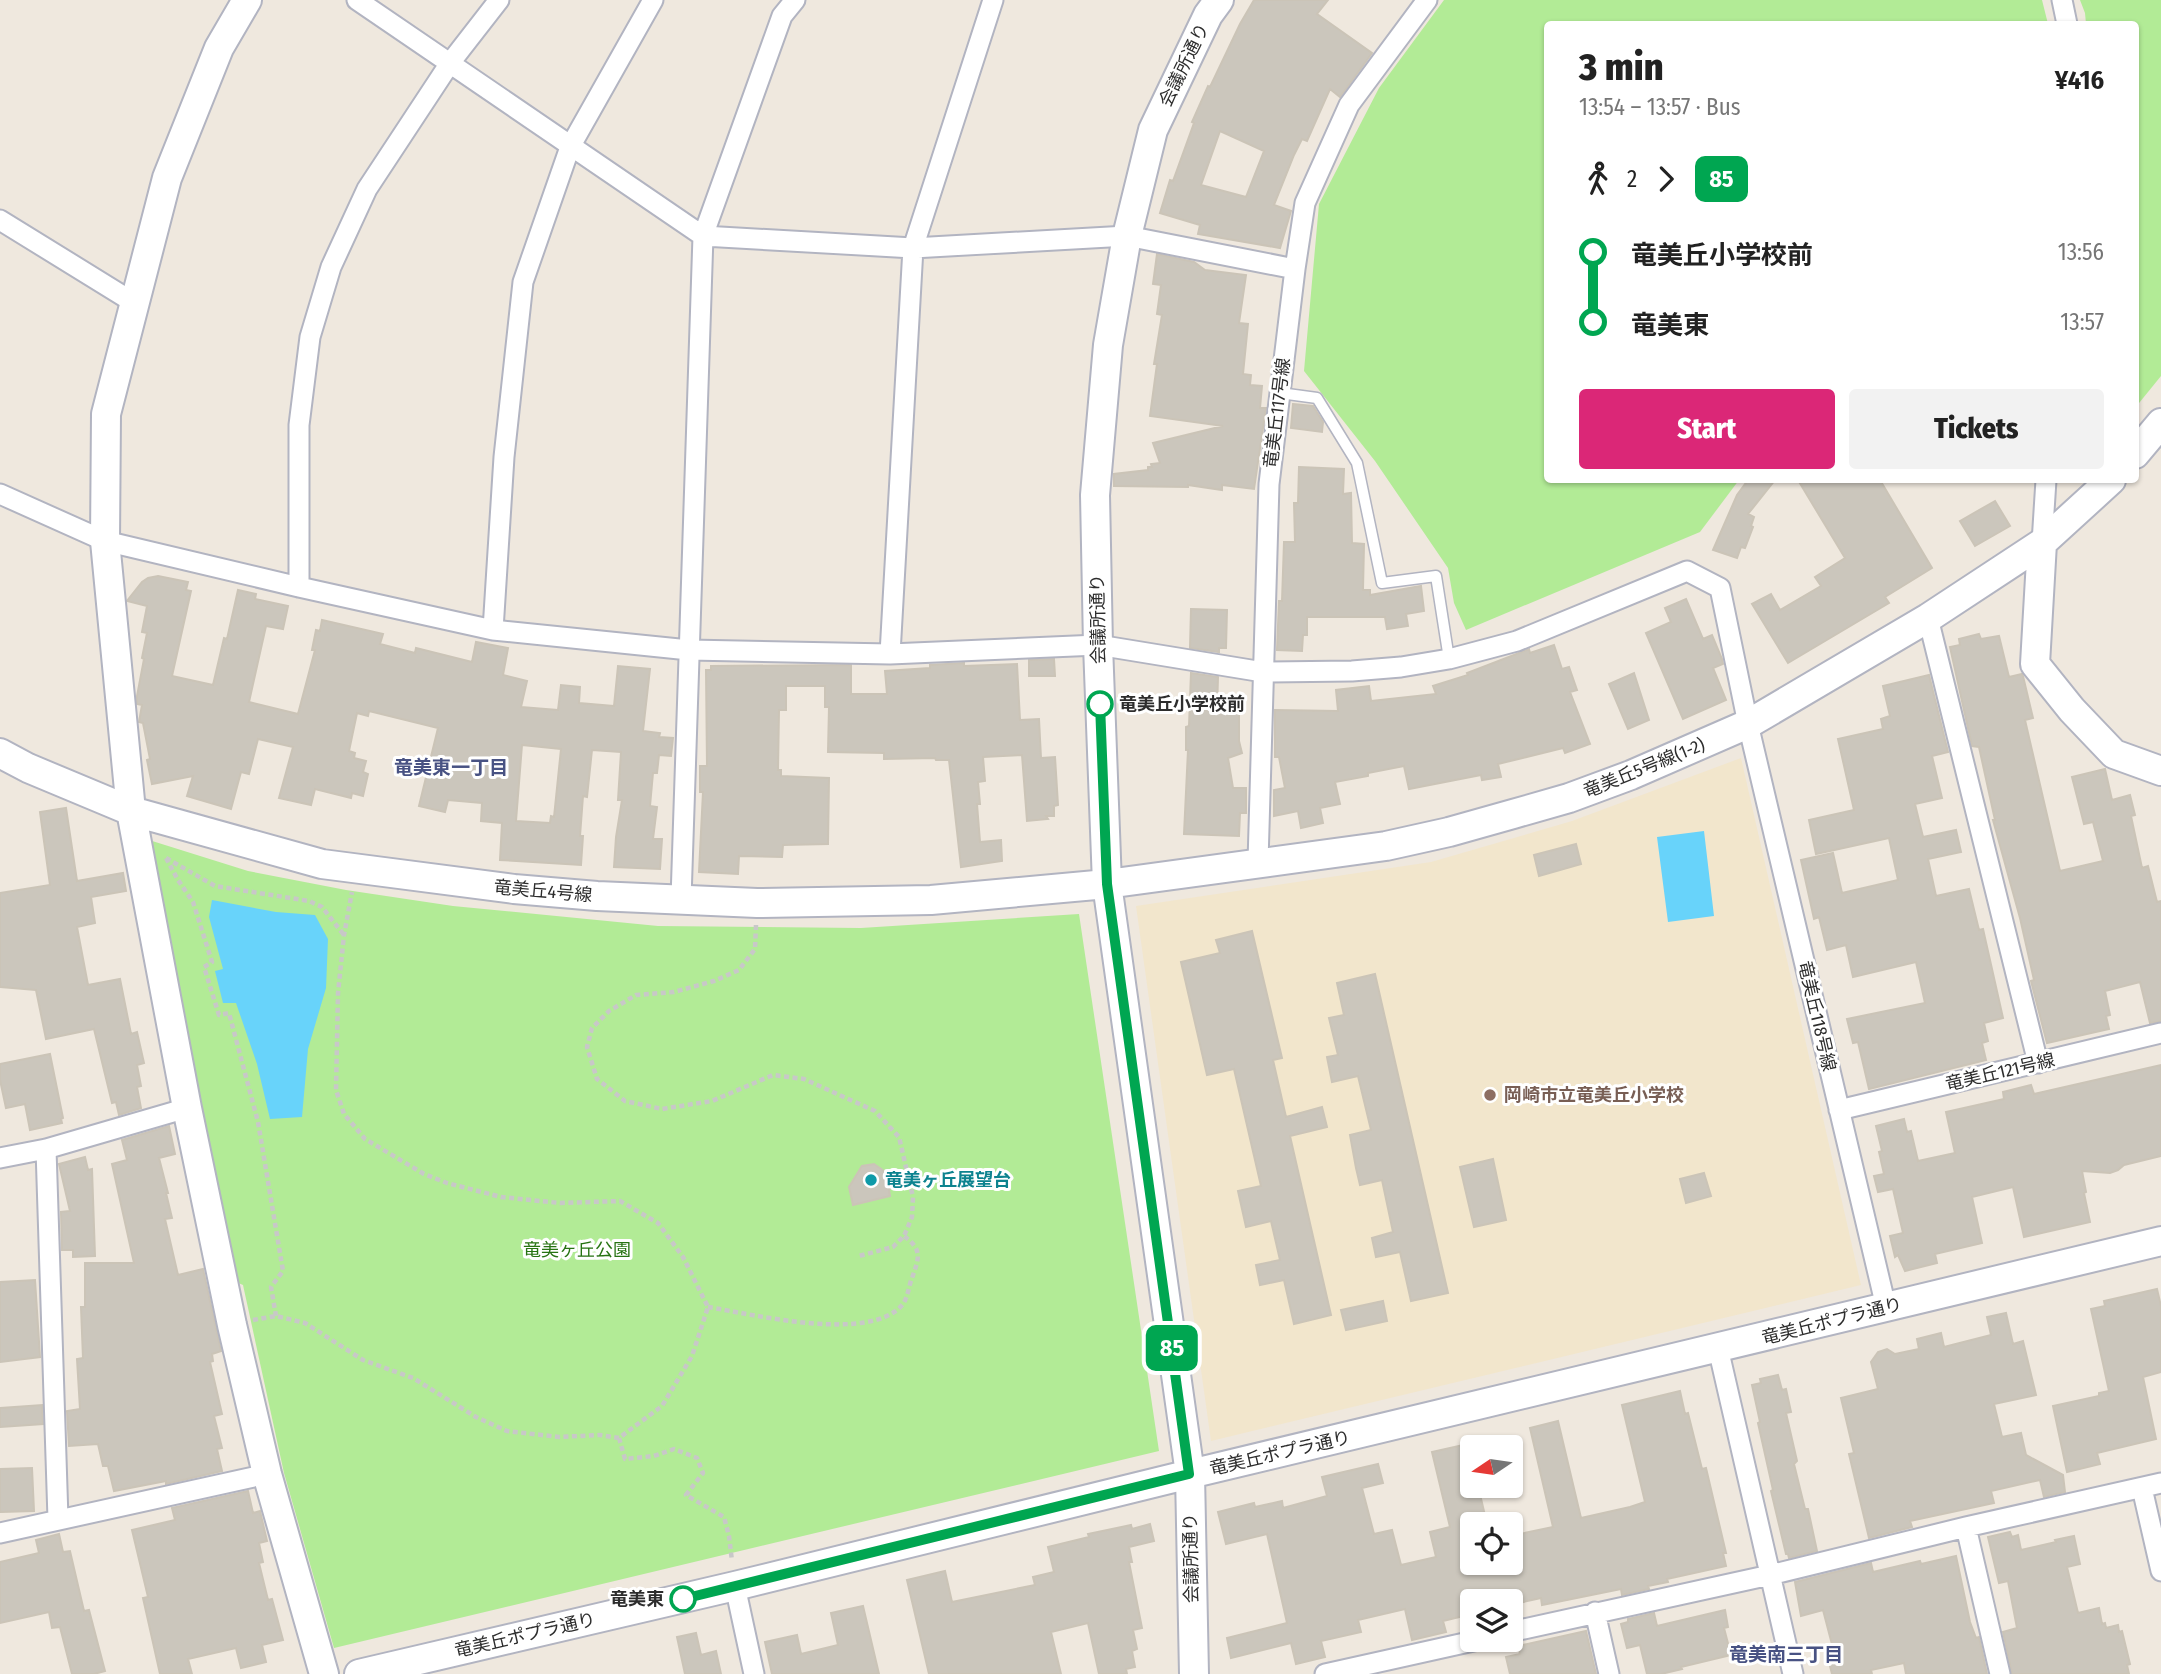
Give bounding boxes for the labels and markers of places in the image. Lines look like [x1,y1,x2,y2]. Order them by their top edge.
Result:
marker: 竜美丘小学校前 [1087,691,1113,717]
place label: 竜美丘小学校前 [1119,693,1245,715]
place label: 岡崎市立竜美丘小学校 [1504,1084,1684,1106]
marker: 岡崎市立竜美丘小学校 [1482,1087,1498,1103]
place label: 竜美ヶ丘展望台 [885,1169,1011,1191]
marker: 竜美ヶ丘展望台 [863,1172,879,1188]
marker: 竜美東 [670,1586,696,1612]
place label: 竜美東 [610,1588,664,1610]

